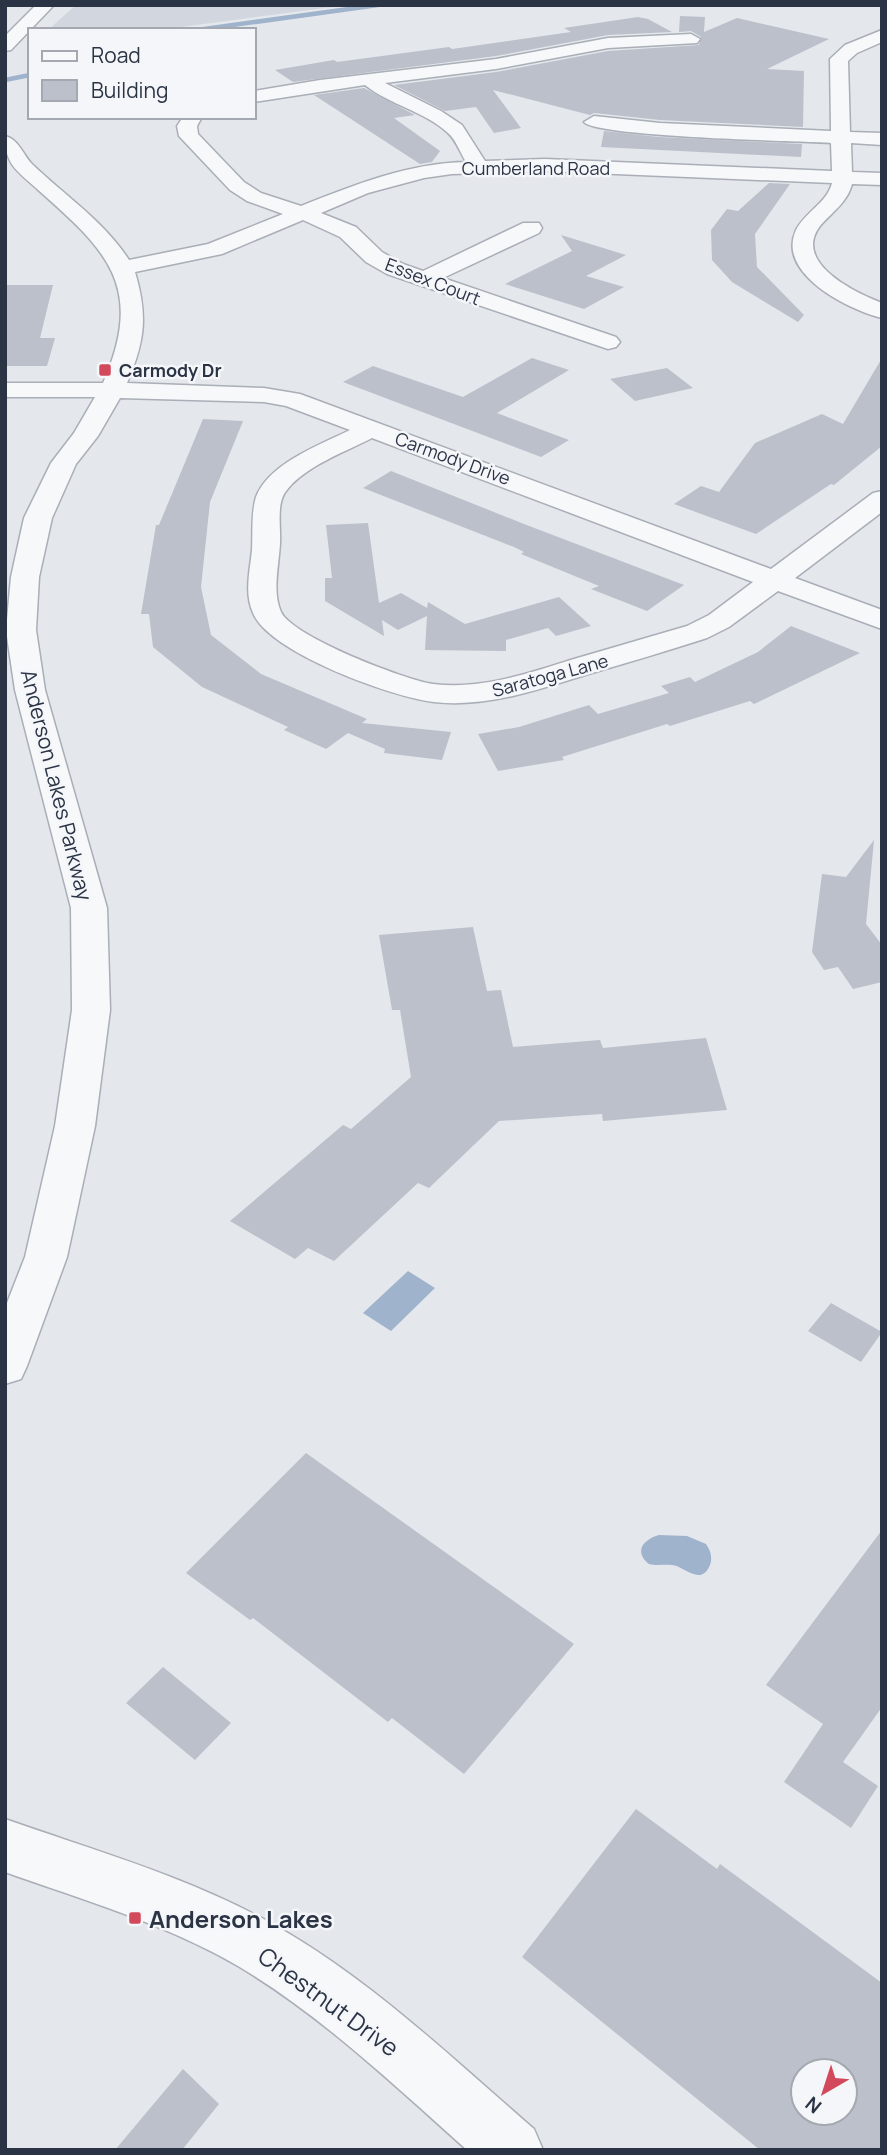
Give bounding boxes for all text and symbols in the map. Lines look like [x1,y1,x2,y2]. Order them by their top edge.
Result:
legend [28,28,256,119]
text: Road [91,41,141,69]
text: Building [91,76,168,104]
street label: Cumberland Road [462,156,610,180]
street label: Essex Court [382,252,484,310]
place label: Carmody Dr [119,358,222,382]
marker: Carmody Dr [97,362,113,378]
street label: Carmody Drive [392,426,514,490]
street label: Saratoga Lane [489,648,611,702]
street label: Anderson Lakes Parkway [15,667,99,903]
place label: Anderson Lakes [149,1902,333,1935]
marker: Anderson Lakes [127,1910,143,1926]
street label: Chestnut Drive [252,1939,406,2063]
north arrow [789,2057,859,2127]
text: N [800,2091,827,2120]

